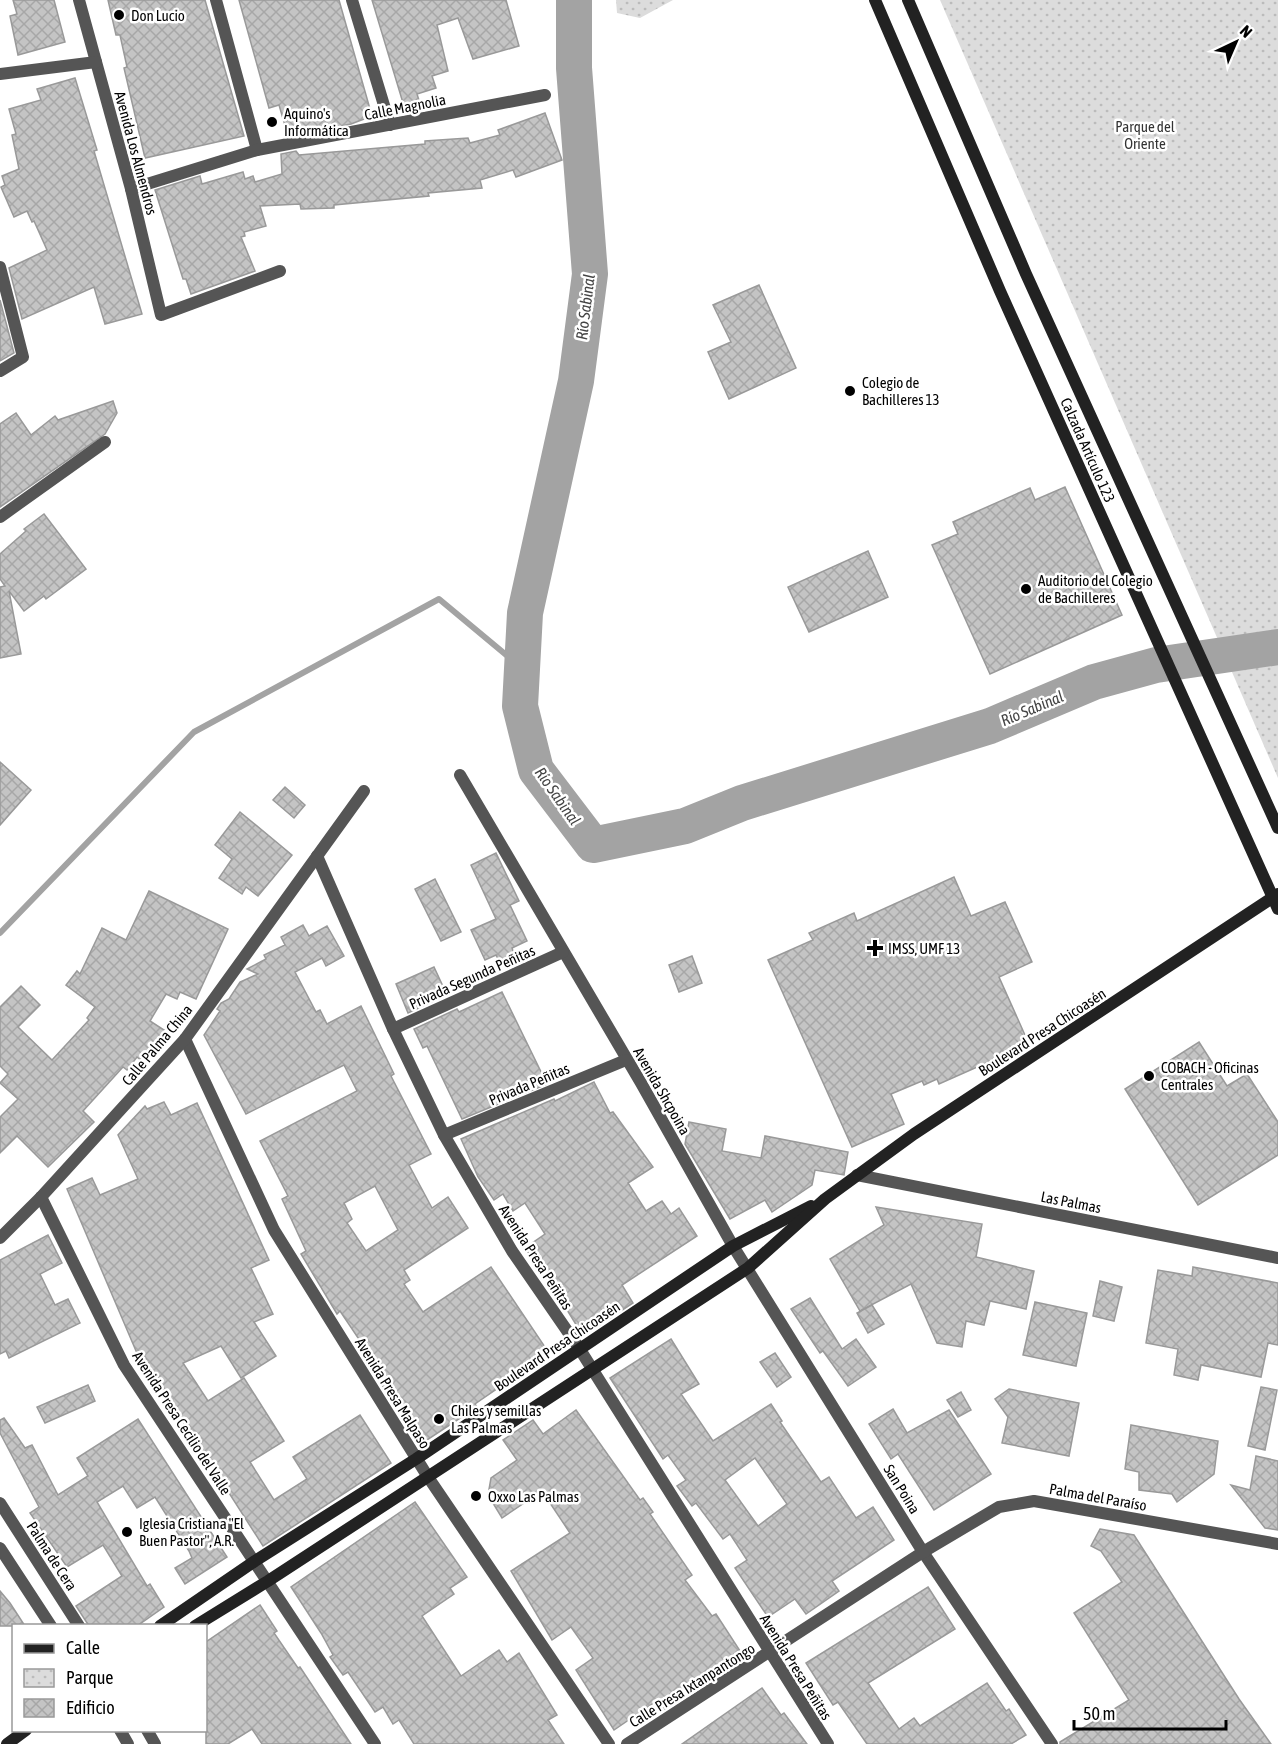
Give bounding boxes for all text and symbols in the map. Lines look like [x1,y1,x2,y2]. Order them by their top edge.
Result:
place label: Don Lucio [131,7,185,24]
marker: Don Lucio [112,8,126,22]
north arrow [1206,12,1266,72]
text: N [1237,21,1256,41]
street label: Avenida Los Almendros [111,89,161,217]
street label: Calle Magnolia [363,91,447,123]
place label: Aquino's Informática [284,105,349,139]
marker: Aquino's Informática [265,115,279,129]
park label: Parque del Oriente [1115,118,1175,152]
water label: Río Sabinal [572,273,598,341]
place label: Colegio de Bachilleres 13 [862,374,940,408]
marker: Colegio de Bachilleres 13 [843,384,857,398]
street label: Calzada Artículo 123 [1057,395,1119,505]
place label: Auditorio del Colegio de Bachilleres [1038,572,1153,606]
marker: Auditorio del Colegio de Bachilleres [1019,582,1033,596]
water label: Río Sabinal [998,687,1066,729]
water label: Río Sabinal [532,764,584,828]
marker: IMSS, UMF 13 [866,939,884,957]
place label: IMSS, UMF 13 [888,940,960,957]
street label: Privada Segunda Peñitas [406,942,538,1012]
street label: Boulevard Presa Chicoasén [975,985,1109,1079]
street label: Calle Palma China [118,1001,196,1089]
street label: Avenida Shcpoina [630,1044,694,1138]
street label: Privada Peñitas [486,1059,572,1109]
place label: COBACH - Oficinas Centrales [1161,1059,1259,1093]
marker: COBACH - Oficinas Centrales [1142,1069,1156,1083]
street label: Las Palmas [1039,1188,1103,1216]
street label: Avenida Presa Peñitas [496,1202,576,1312]
street label: Boulevard Presa Chicoasén [491,1298,623,1394]
street label: Avenida Presa Malpaso [352,1334,434,1452]
street label: Avenida Presa Cecilio del Valle [129,1348,235,1498]
place label: Chiles y semillas Las Palmas [451,1402,541,1436]
marker: Chiles y semillas Las Palmas [432,1412,446,1426]
street label: San Poina [880,1461,924,1517]
street label: Palma del Paraíso [1048,1480,1148,1514]
place label: Oxxo Las Palmas [488,1488,579,1505]
marker: Oxxo Las Palmas [469,1489,483,1503]
place label: Iglesia Cristiana "El Buen Pastor", A.R. [139,1515,244,1549]
street label: Palma de Cera [24,1518,81,1594]
marker: Iglesia Cristiana "El Buen Pastor", A.R. [120,1525,134,1539]
street label: Avenida Presa Peñitas [757,1611,835,1723]
legend [12,1624,207,1732]
text: Calle [66,1637,100,1658]
street label: Calle Presa Ixtanpantongo [626,1639,758,1731]
text: Parque [66,1667,114,1688]
scale bar [1074,1693,1226,1731]
text: Edificio [66,1697,115,1718]
text: 50 m [1083,1703,1115,1724]

